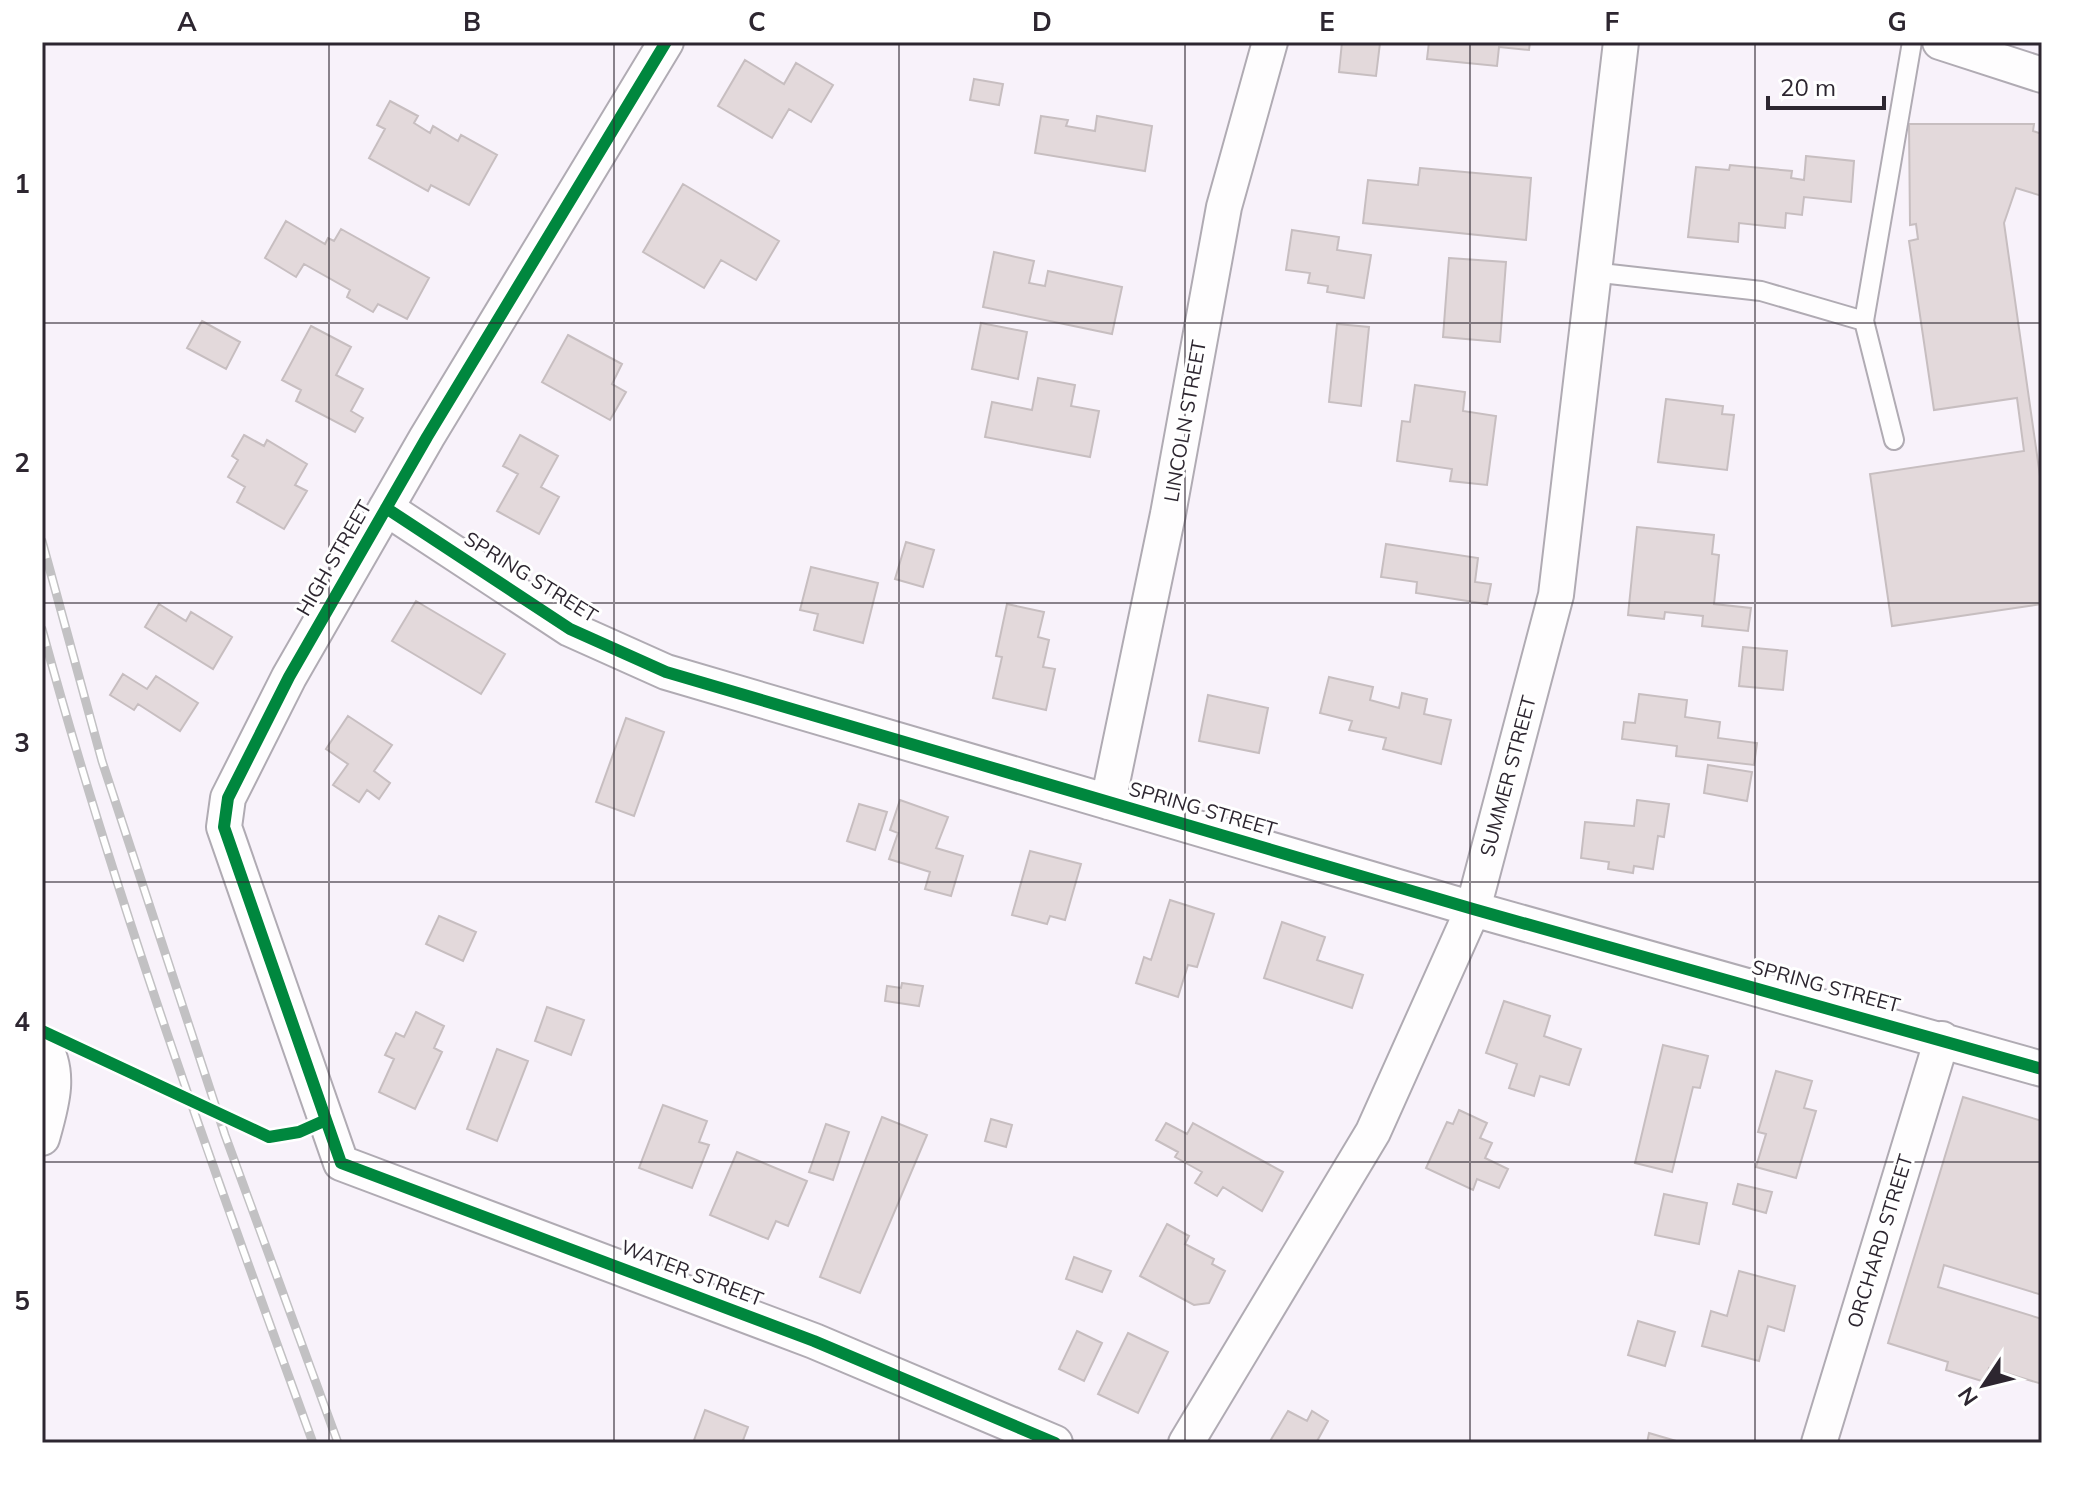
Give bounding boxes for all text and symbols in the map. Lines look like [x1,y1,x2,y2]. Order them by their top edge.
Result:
text: A [177,5,197,38]
text: B [463,5,481,38]
text: C [748,5,766,38]
text: D [1032,5,1052,38]
text: E [1319,5,1335,38]
text: F [1605,5,1620,38]
text: G [1887,5,1907,38]
scale bar [1768,60,1884,110]
text: 20 m [1780,72,1836,102]
text: 1 [14,167,30,200]
street label: LINCOLN STREET [1158,338,1211,504]
text: 2 [14,446,30,479]
street label: HIGH STREET [290,496,377,620]
street label: SPRING STREET [460,526,603,628]
street label: SUMMER STREET [1474,693,1541,859]
text: 3 [14,726,30,759]
street label: SPRING STREET [1126,775,1280,842]
street label: SPRING STREET [1749,954,1903,1017]
text: 4 [14,1005,30,1038]
street label: ORCHARD STREET [1841,1151,1918,1331]
street label: WATER STREET [617,1234,767,1311]
text: 5 [14,1284,30,1317]
north arrow [1944,1345,2024,1425]
text: N [1951,1382,1984,1411]

